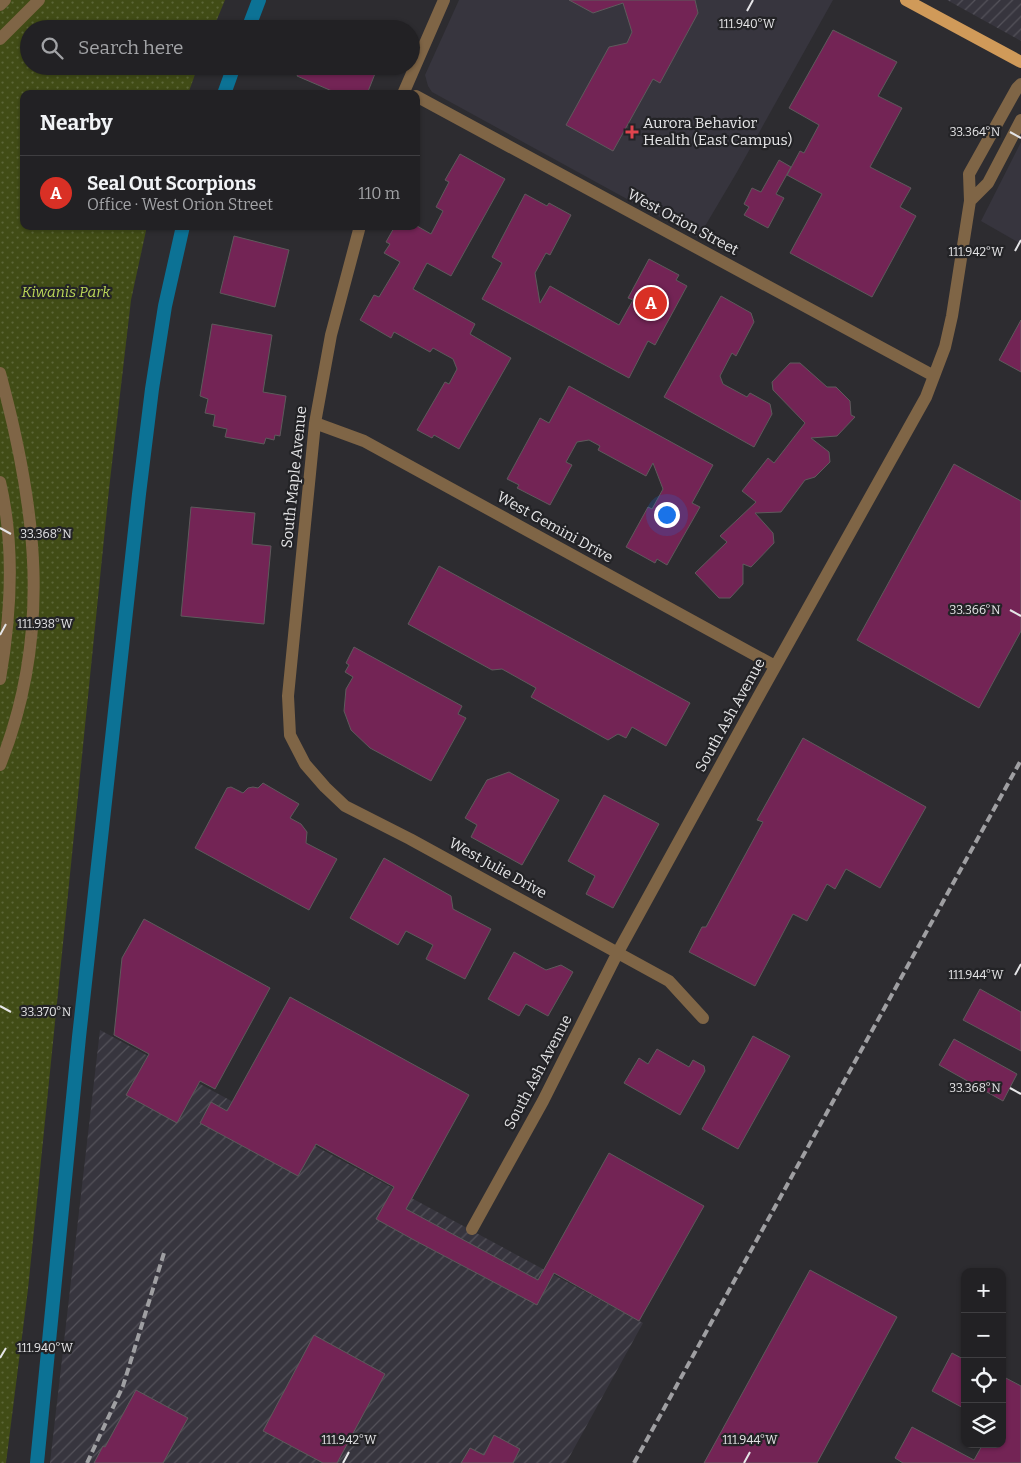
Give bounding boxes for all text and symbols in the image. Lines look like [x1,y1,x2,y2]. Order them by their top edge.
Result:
text: 111.940°W [719,17,776,31]
search box [20,20,420,75]
icon: search [38,34,66,62]
text: Search here [78,36,183,59]
text: Nearby [40,110,113,136]
place label: Aurora Behavior Health (East Campus) [643,114,792,149]
marker: Aurora Behavior Health (East Campus) [625,125,639,139]
text: 33.364°N [950,125,1001,139]
text: Seal Out Scorpions [87,172,256,195]
text: A [50,184,62,203]
text: 110 m [358,184,400,203]
street label: West Orion Street [624,185,742,259]
text: Office · West Orion Street [87,195,273,214]
text: 111.942°W [948,245,1004,259]
park label: Kiwanis Park [22,283,111,301]
pin: A [635,284,667,322]
street label: South Maple Avenue [278,405,310,549]
street label: West Gemini Drive [494,488,616,566]
your location [654,502,680,528]
text: 33.368°N [20,527,72,541]
text: 33.366°N [950,603,1001,617]
text: 111.938°W [17,617,73,631]
street label: South Ash Avenue [691,655,769,775]
street label: West Julie Drive [446,834,550,902]
text: 111.944°W [948,968,1004,982]
text: 33.370°N [21,1005,72,1019]
street label: South Ash Avenue [500,1012,576,1132]
text: 33.368°N [949,1081,1001,1095]
map controls [961,1268,1006,1448]
button: + [961,1268,1006,1313]
button: − [961,1313,1006,1358]
text: 111.940°W [17,1341,74,1355]
button: locate [961,1358,1006,1403]
button: layers [961,1403,1006,1448]
text: 111.942°W [321,1433,377,1447]
text: 111.944°W [722,1433,778,1447]

